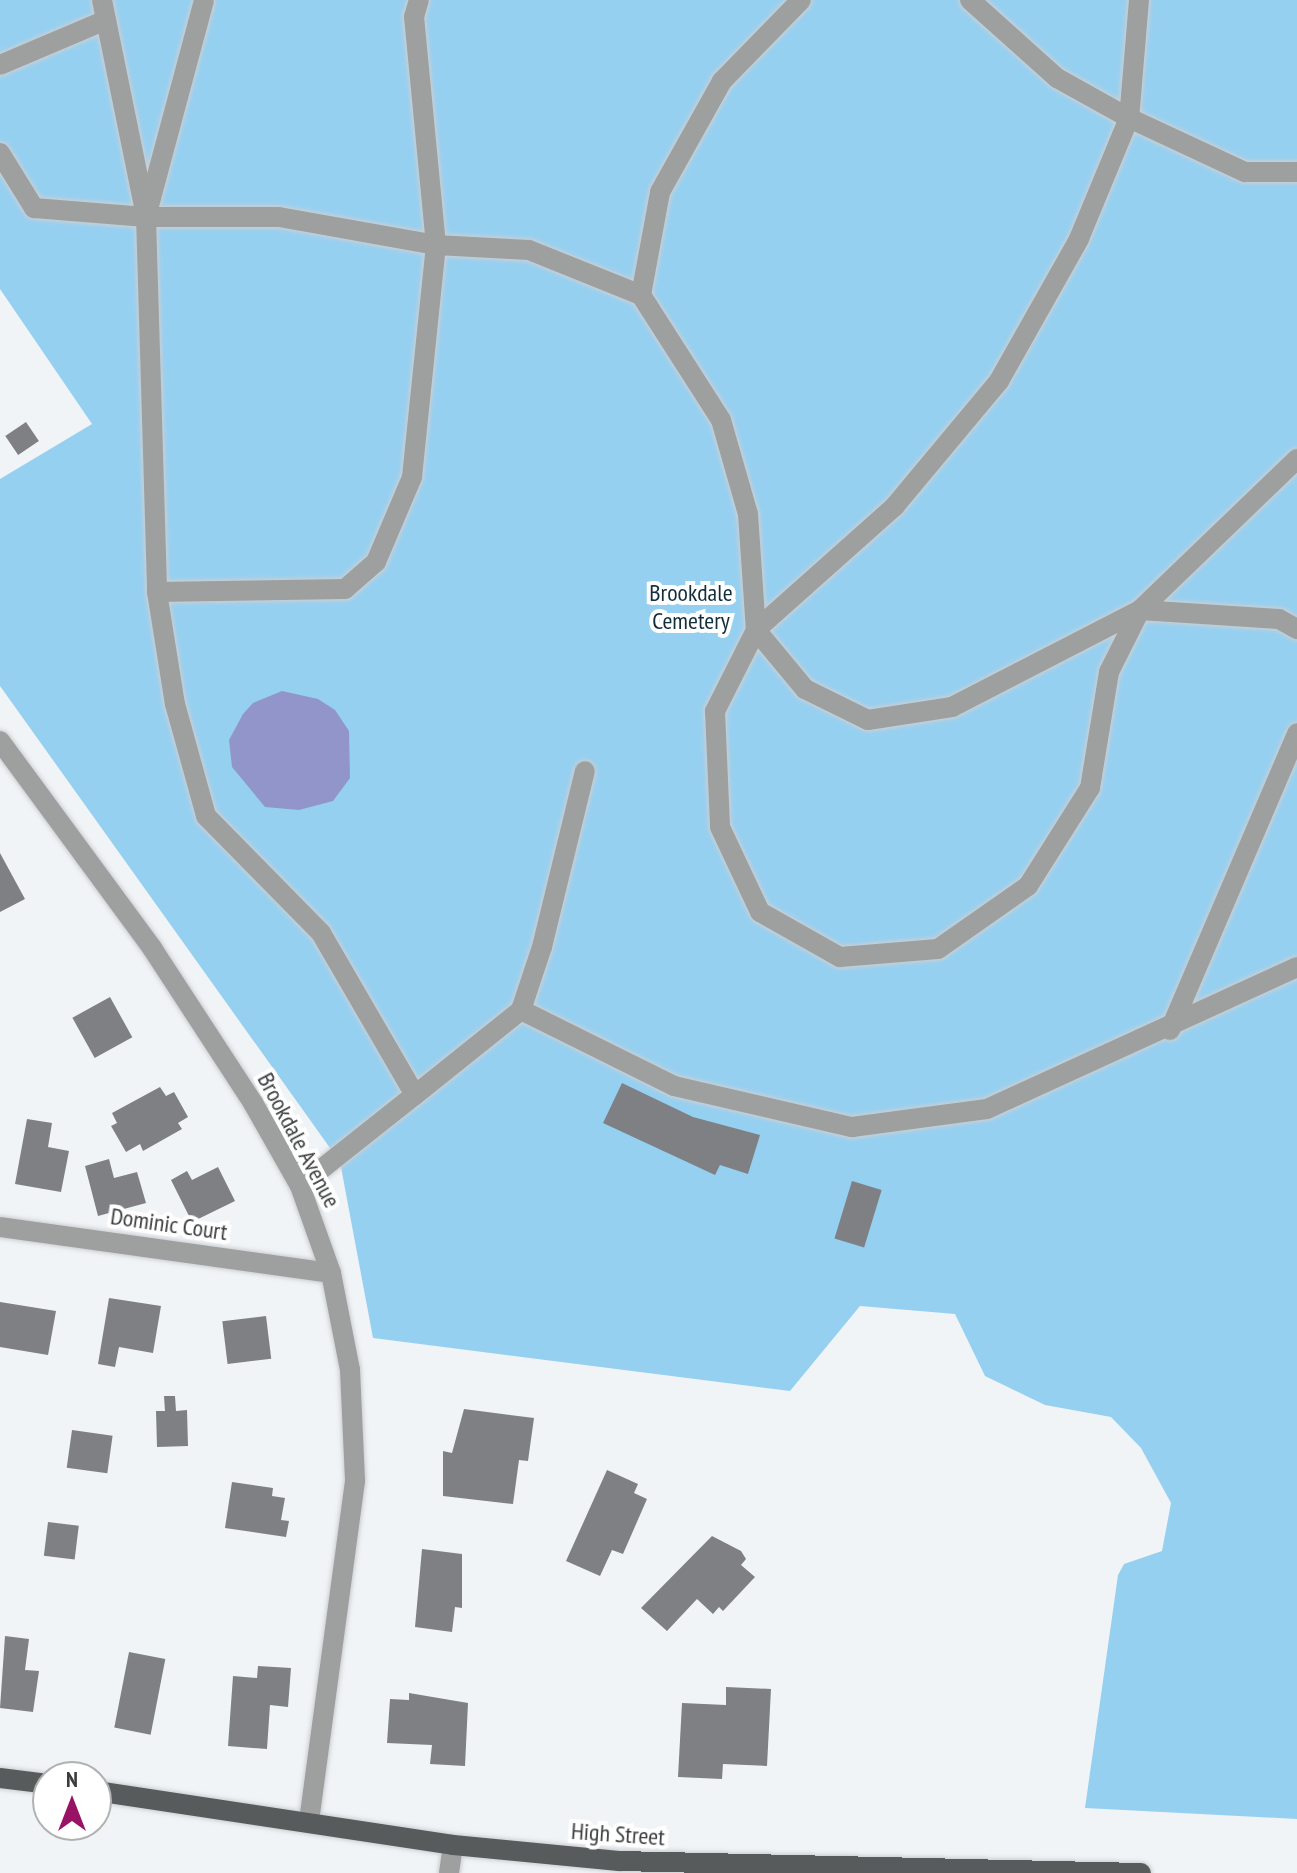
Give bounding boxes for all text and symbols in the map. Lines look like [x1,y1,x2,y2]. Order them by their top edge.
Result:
park label: Brookdale Cemetery [649,579,733,635]
street label: Brookdale Avenue [251,1067,347,1213]
street label: Dominic Court [109,1202,229,1246]
north arrow [32,1761,112,1841]
text: N [66,1765,78,1793]
street label: High Street [570,1816,666,1852]

